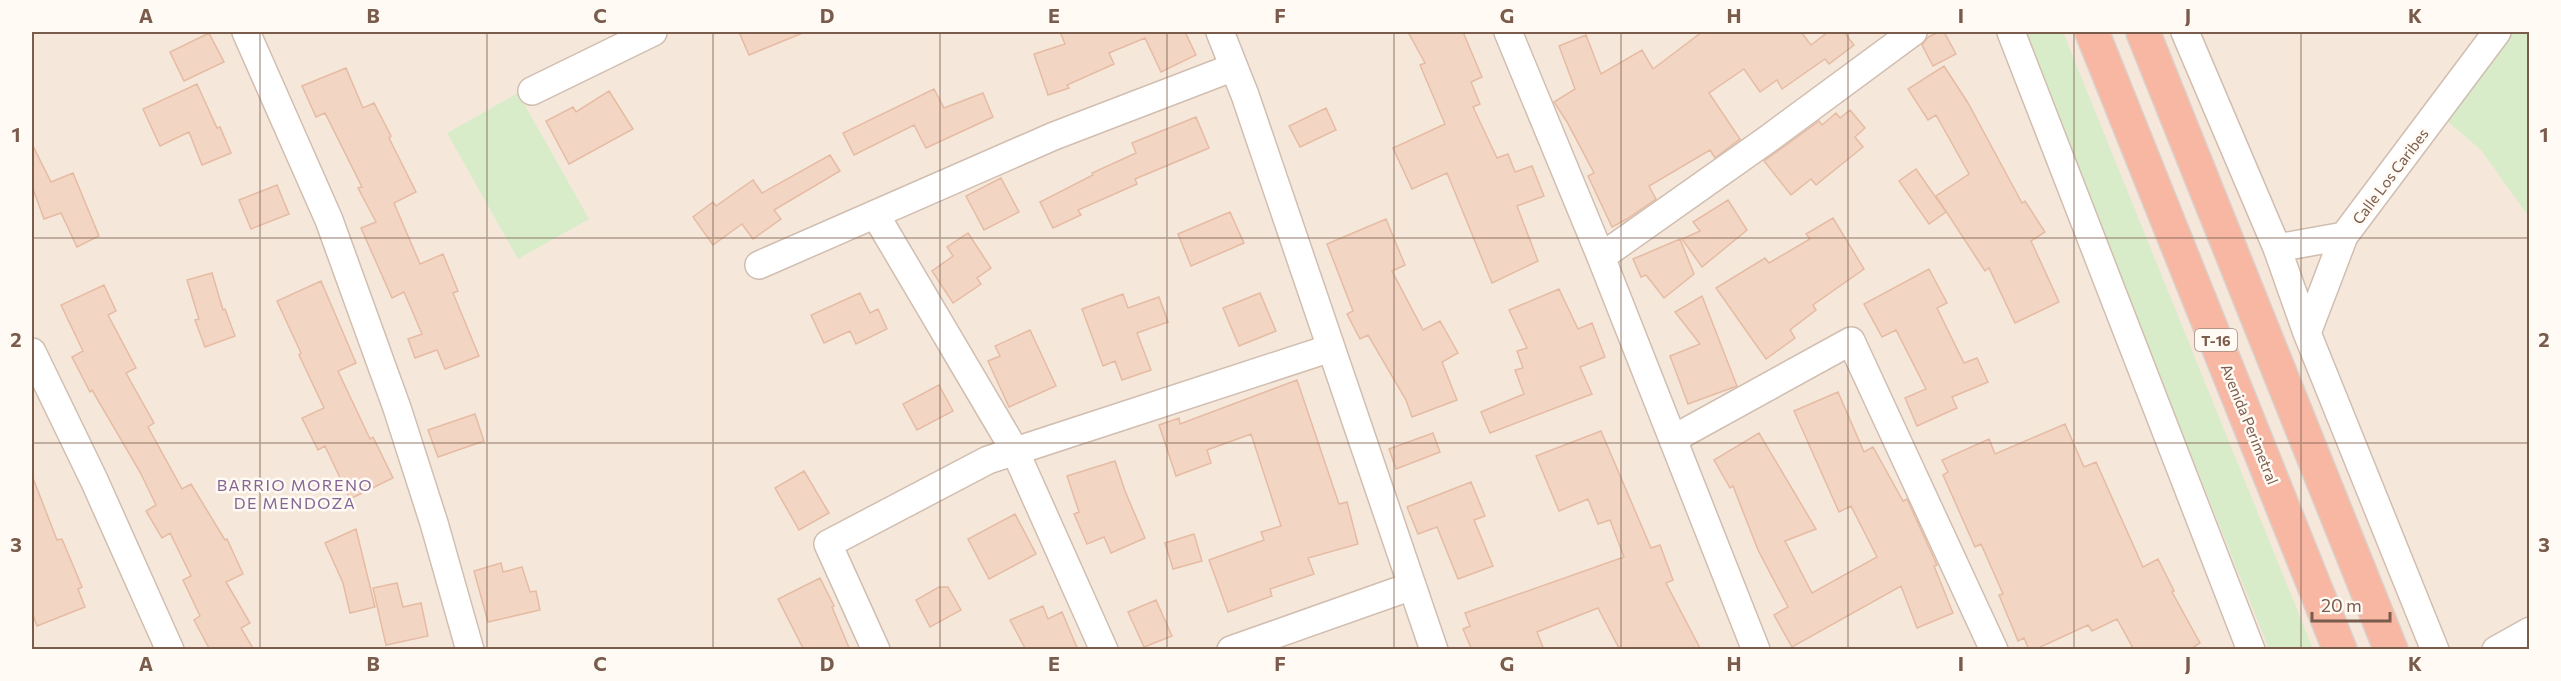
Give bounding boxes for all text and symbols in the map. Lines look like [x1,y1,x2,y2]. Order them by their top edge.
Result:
text: A [139,3,153,27]
text: B [366,3,380,27]
text: C [593,3,607,27]
text: D [820,3,834,27]
text: E [1048,3,1060,27]
text: F [1274,3,1286,27]
text: G [1500,3,1514,27]
text: H [1727,3,1742,27]
text: I [1958,3,1964,27]
text: J [2185,3,2191,27]
text: K [2408,3,2422,27]
text: 1 [11,122,21,146]
text: 1 [2539,122,2549,146]
street label: Calle Los Caribes [2348,124,2432,227]
text: 2 [10,327,22,351]
text: 2 [2538,327,2550,351]
road number: T-16 [2195,329,2237,351]
street label: Avenida Perimetral [2218,361,2282,487]
district label: BARRIO MORENO DE MENDOZA [217,475,373,512]
text: 3 [10,532,22,556]
text: 3 [2538,532,2550,556]
scale bar [2312,585,2390,623]
text: 20 m [2321,594,2362,616]
text: A [139,651,153,675]
text: B [366,651,380,675]
text: C [593,651,607,675]
text: D [820,651,834,675]
text: E [1048,651,1060,675]
text: F [1274,651,1286,675]
text: G [1500,651,1514,675]
text: H [1727,651,1742,675]
text: I [1958,651,1964,675]
text: J [2185,651,2191,675]
text: K [2408,651,2422,675]

